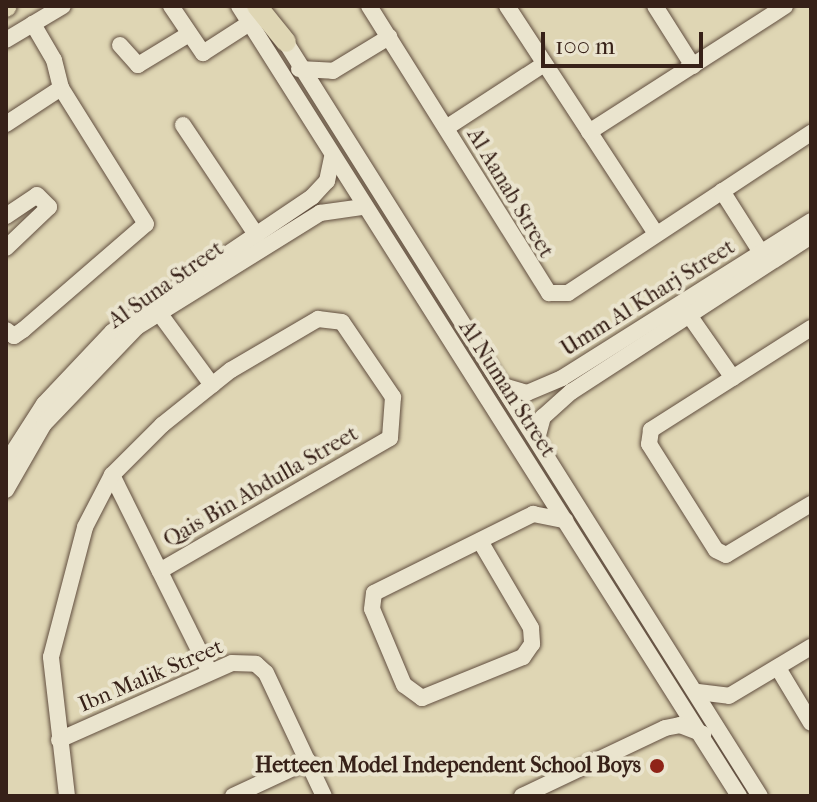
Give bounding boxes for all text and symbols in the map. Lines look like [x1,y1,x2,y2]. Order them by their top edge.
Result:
scale bar [545,16,707,66]
text: 100 m [555,32,615,60]
street label: Al Aanab Street [461,123,559,263]
street label: Umm Al Kharj Street [556,234,740,362]
street label: Al Suna Street [103,236,229,334]
street label: Al Numan Street [453,316,561,462]
street label: Qais Bin Abdulla Street [159,421,363,553]
street label: Ibn Malik Street [75,634,227,718]
place label: Hetteen Model Independent School Boys [255,753,641,779]
marker: Hetteen Model Independent School Boys [648,757,666,775]

